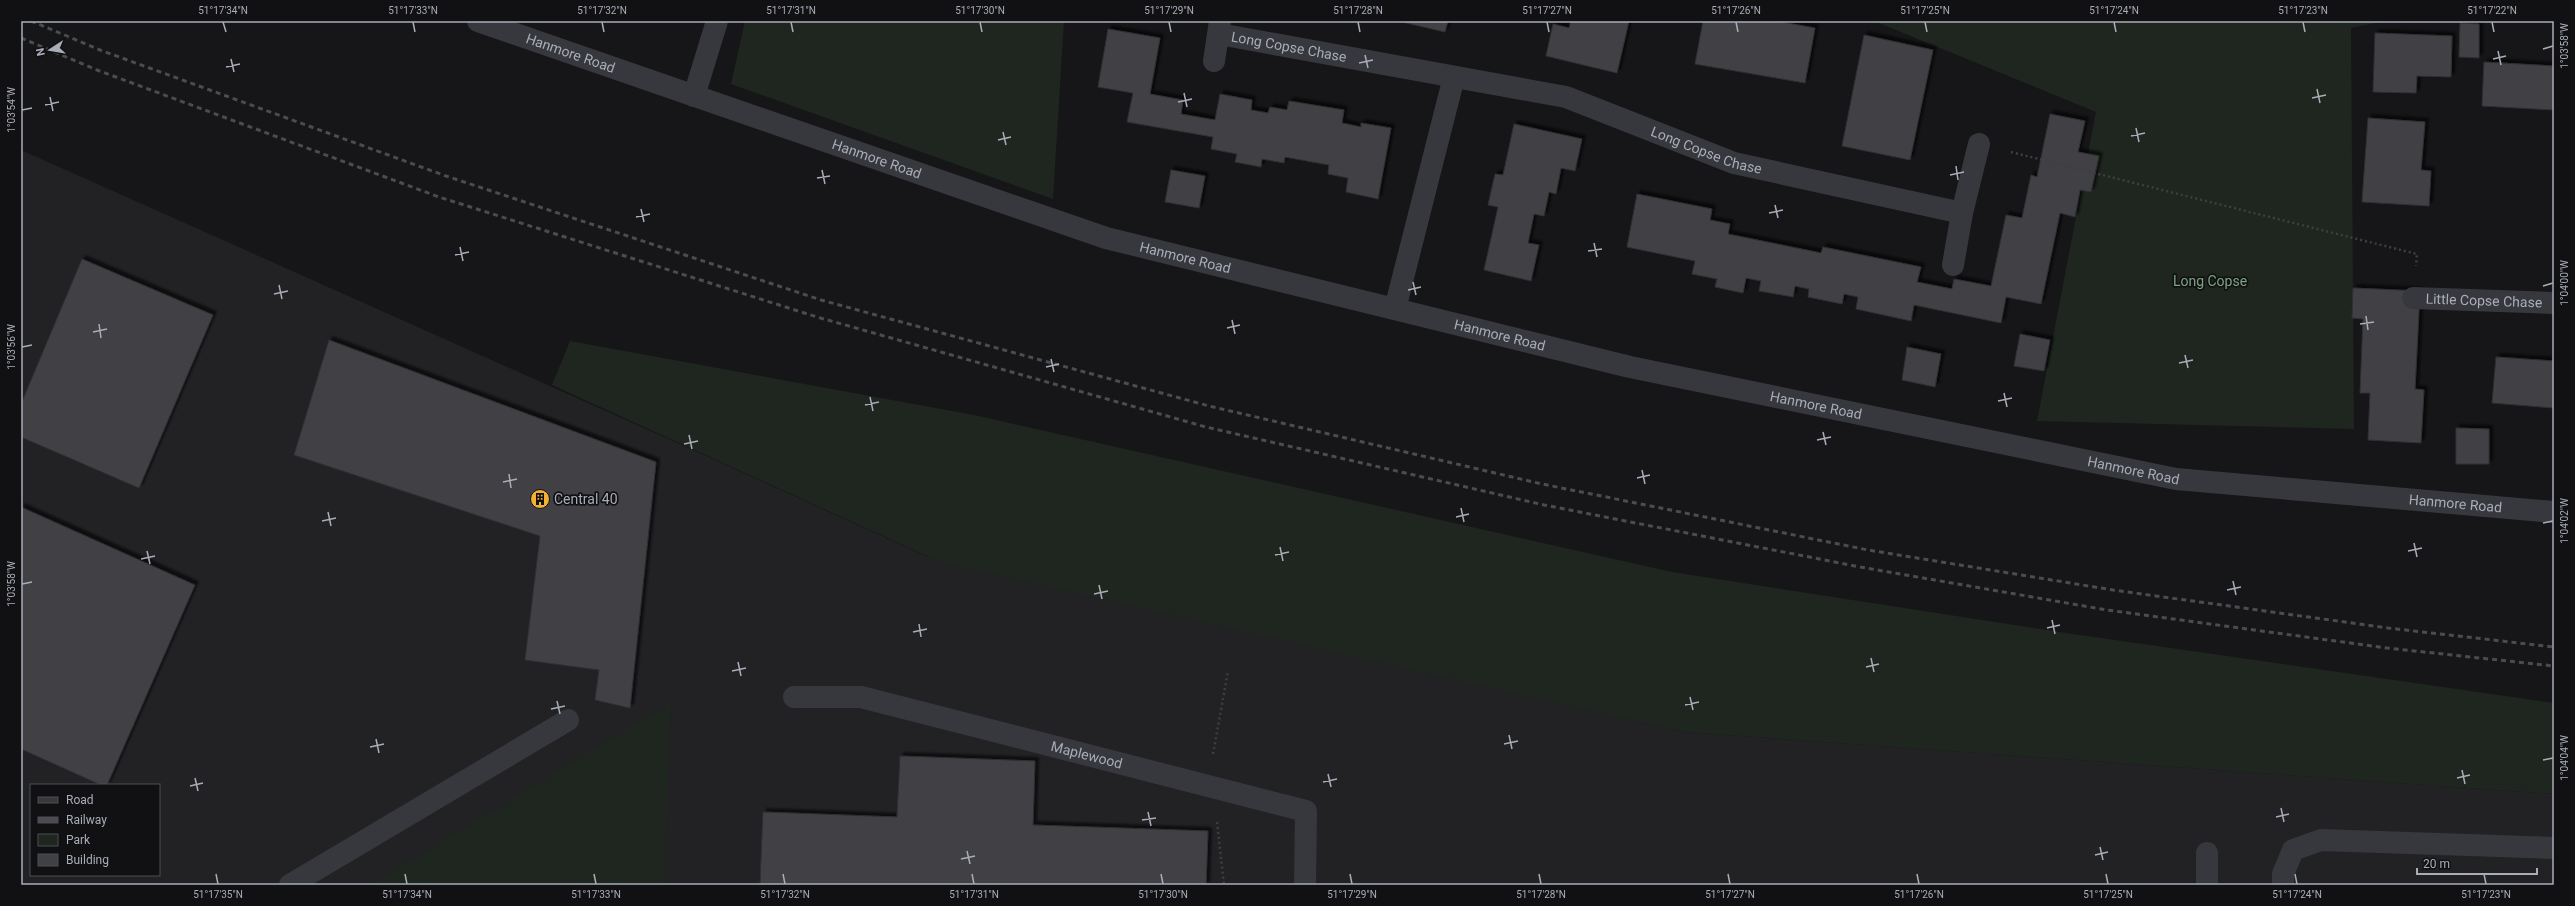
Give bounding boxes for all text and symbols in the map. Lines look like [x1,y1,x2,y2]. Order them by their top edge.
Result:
text: 51°17'34"N [198,5,248,16]
text: 51°17'33"N [388,5,438,16]
text: 51°17'32"N [577,5,627,16]
text: 51°17'31"N [766,5,816,16]
text: 51°17'30"N [955,5,1005,16]
text: 51°17'29"N [1144,5,1194,16]
text: 51°17'28"N [1333,5,1383,16]
text: 51°17'27"N [1522,5,1572,16]
text: 51°17'26"N [1711,5,1761,16]
text: 51°17'25"N [1900,5,1950,16]
text: 51°17'24"N [2089,5,2139,16]
text: 51°17'23"N [2278,5,2328,16]
text: 51°17'22"N [2467,5,2517,16]
text: 1°03'58"W [2559,23,2570,69]
street label: Long Copse Chase [1230,28,1348,65]
north arrow [30,30,70,70]
street label: Hanmore Road [524,30,617,76]
text: N [33,47,48,57]
text: 1°03'54"W [6,87,17,133]
street label: Long Copse Chase [1649,123,1763,177]
street label: Hanmore Road [830,136,924,182]
street label: Hanmore Road [1138,239,1232,276]
text: 1°04'00"W [2559,260,2570,306]
park label: Long Copse [2173,273,2247,289]
street label: Little Copse Chase [2425,290,2543,311]
street label: Hanmore Road [1453,316,1547,354]
text: 1°03'56"W [6,324,17,370]
street label: Hanmore Road [1769,388,1863,422]
street label: Hanmore Road [2086,453,2181,487]
building icon: Central 40 [529,488,551,510]
place label: Central 40 [554,491,618,507]
street label: Hanmore Road [2408,491,2503,515]
text: 1°04'02"W [2559,498,2570,544]
text: 1°03'58"W [6,561,17,607]
text: 1°04'04"W [2559,735,2570,781]
street label: Maplewood [1049,738,1124,772]
legend [30,784,160,876]
text: Road [66,793,94,807]
text: Railway [66,813,107,827]
text: Park [66,833,91,847]
scale bar [2417,850,2537,876]
text: Building [66,853,109,867]
text: 20 m [2423,857,2450,871]
text: 51°17'35"N [193,889,243,900]
text: 51°17'34"N [382,889,432,900]
text: 51°17'33"N [571,889,621,900]
text: 51°17'32"N [760,889,810,900]
text: 51°17'31"N [949,889,999,900]
text: 51°17'30"N [1138,889,1188,900]
text: 51°17'29"N [1327,889,1377,900]
text: 51°17'28"N [1516,889,1566,900]
text: 51°17'27"N [1705,889,1755,900]
text: 51°17'26"N [1894,889,1944,900]
text: 51°17'25"N [2083,889,2133,900]
text: 51°17'24"N [2272,889,2322,900]
text: 51°17'23"N [2461,889,2511,900]

